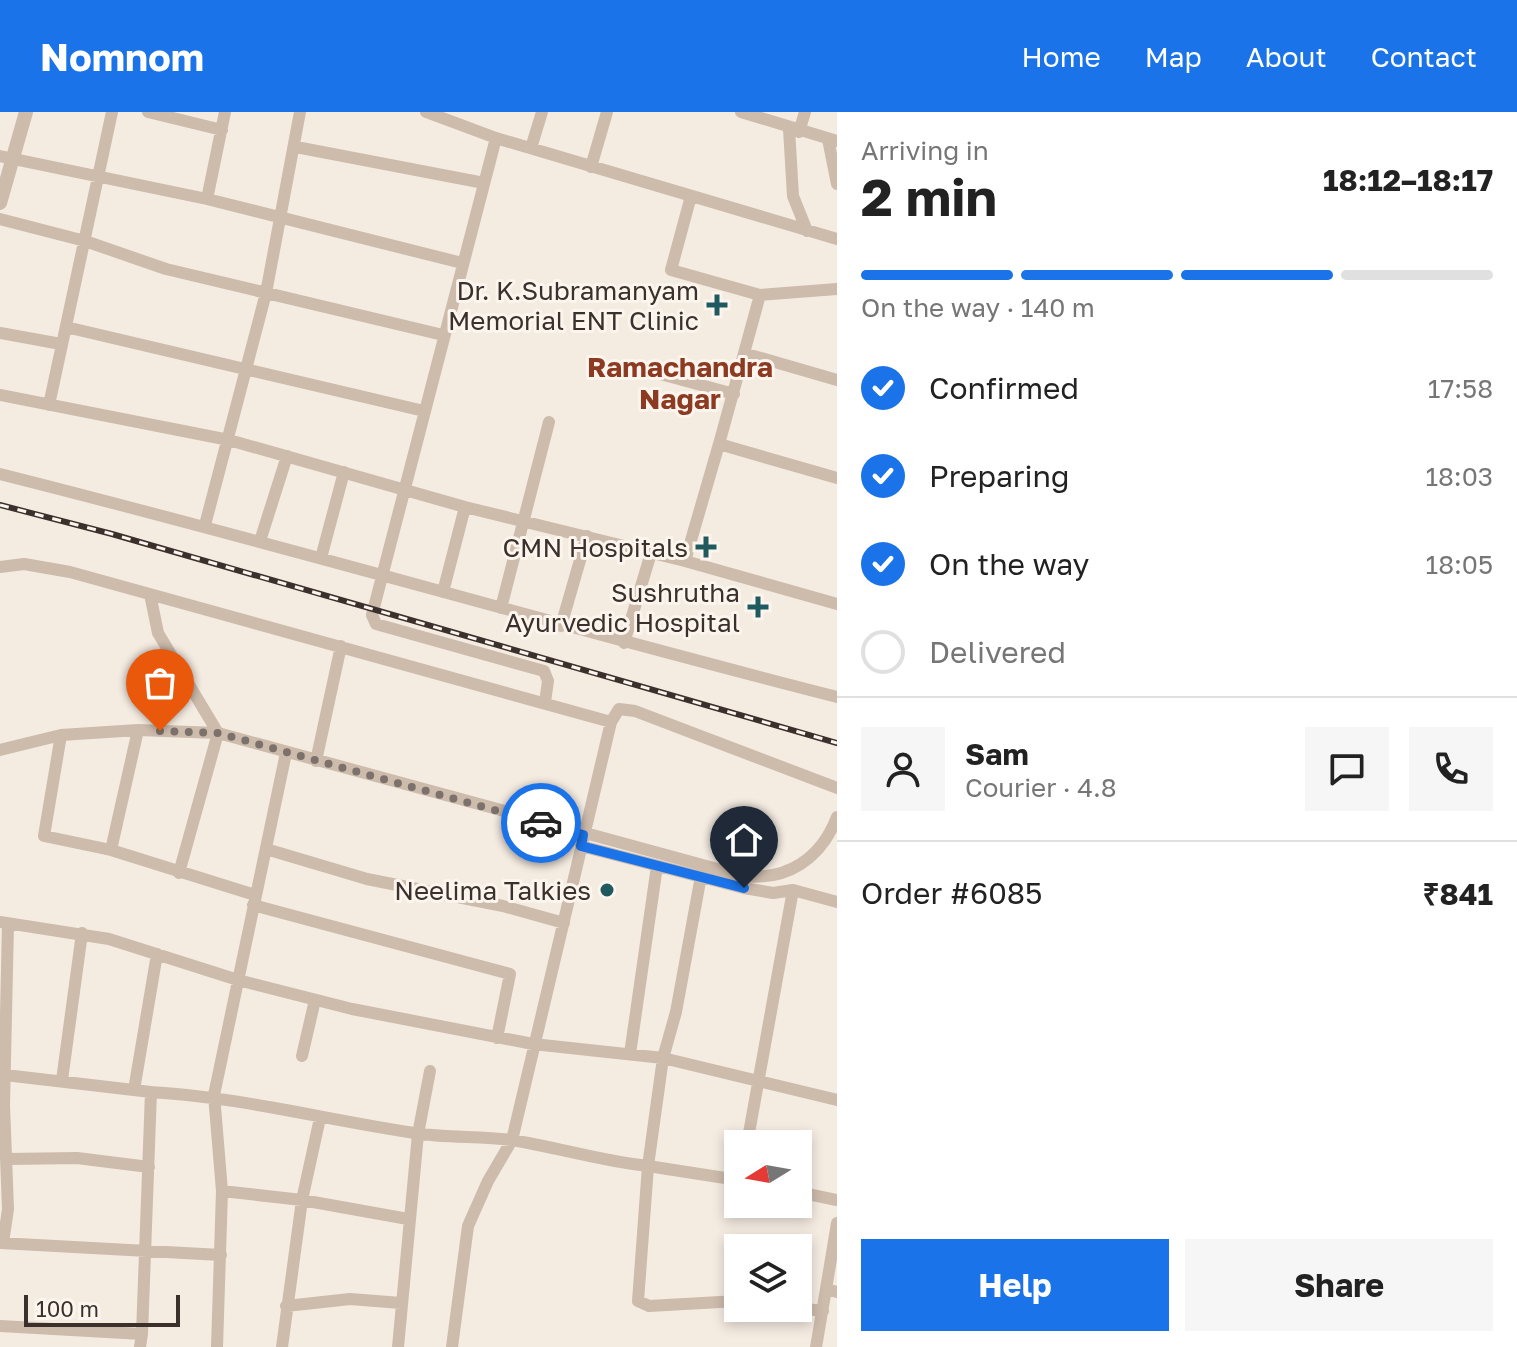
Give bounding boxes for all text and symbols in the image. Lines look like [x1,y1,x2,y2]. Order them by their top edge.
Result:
text: Nomnom [40,34,204,79]
text: Home [1022,40,1101,73]
text: Map [1145,40,1202,73]
text: About [1246,40,1327,73]
text: Contact [1371,40,1477,73]
text: Arriving in [861,135,989,166]
text: 18:12–18:17 [1323,162,1493,198]
text: 2 min [861,165,997,227]
place label: Dr. K.Subramanyam Memorial ENT Clinic [448,275,699,336]
text: On the way · 140 m [861,292,1095,323]
marker: Dr. K.Subramanyam Memorial ENT Clinic [706,294,728,316]
district label: Ramachandra Nagar [587,350,773,415]
icon: check [861,366,905,410]
text: Confirmed [929,370,1079,406]
text: 17:58 [1428,373,1493,404]
icon: check [861,454,905,498]
text: Preparing [929,458,1070,494]
text: 18:03 [1425,461,1493,492]
place label: CMN Hospitals [502,532,688,563]
marker: CMN Hospitals [695,536,717,558]
icon: check [861,542,905,586]
text: On the way [929,546,1089,582]
text: 18:05 [1426,549,1493,580]
place label: Sushrutha Ayurvedic Hospital [505,577,740,638]
marker: Sushrutha Ayurvedic Hospital [747,596,769,618]
text: Delivered [929,634,1066,670]
pin [126,649,194,731]
icon: bag [138,661,182,705]
button: person [861,727,945,811]
button: chat [1305,727,1389,811]
button: phone [1409,727,1493,811]
text: Sam [965,736,1029,772]
text: Courier · 4.8 [965,772,1117,803]
courier [501,783,581,863]
icon: car [519,801,563,845]
pin [710,806,778,888]
icon: home [722,818,766,862]
place label: Neelima Talkies [394,875,591,906]
text: Order #6085 [861,875,1043,911]
text: ₹841 [1422,876,1493,912]
marker: Neelima Talkies [598,881,616,899]
north arrow [724,1130,812,1218]
map controls [724,1130,812,1322]
button: layers [724,1234,812,1322]
button: Help [861,1239,1169,1331]
button: Share [1185,1239,1493,1331]
scale bar [24,1291,180,1327]
text: 100 m [36,1295,99,1322]

